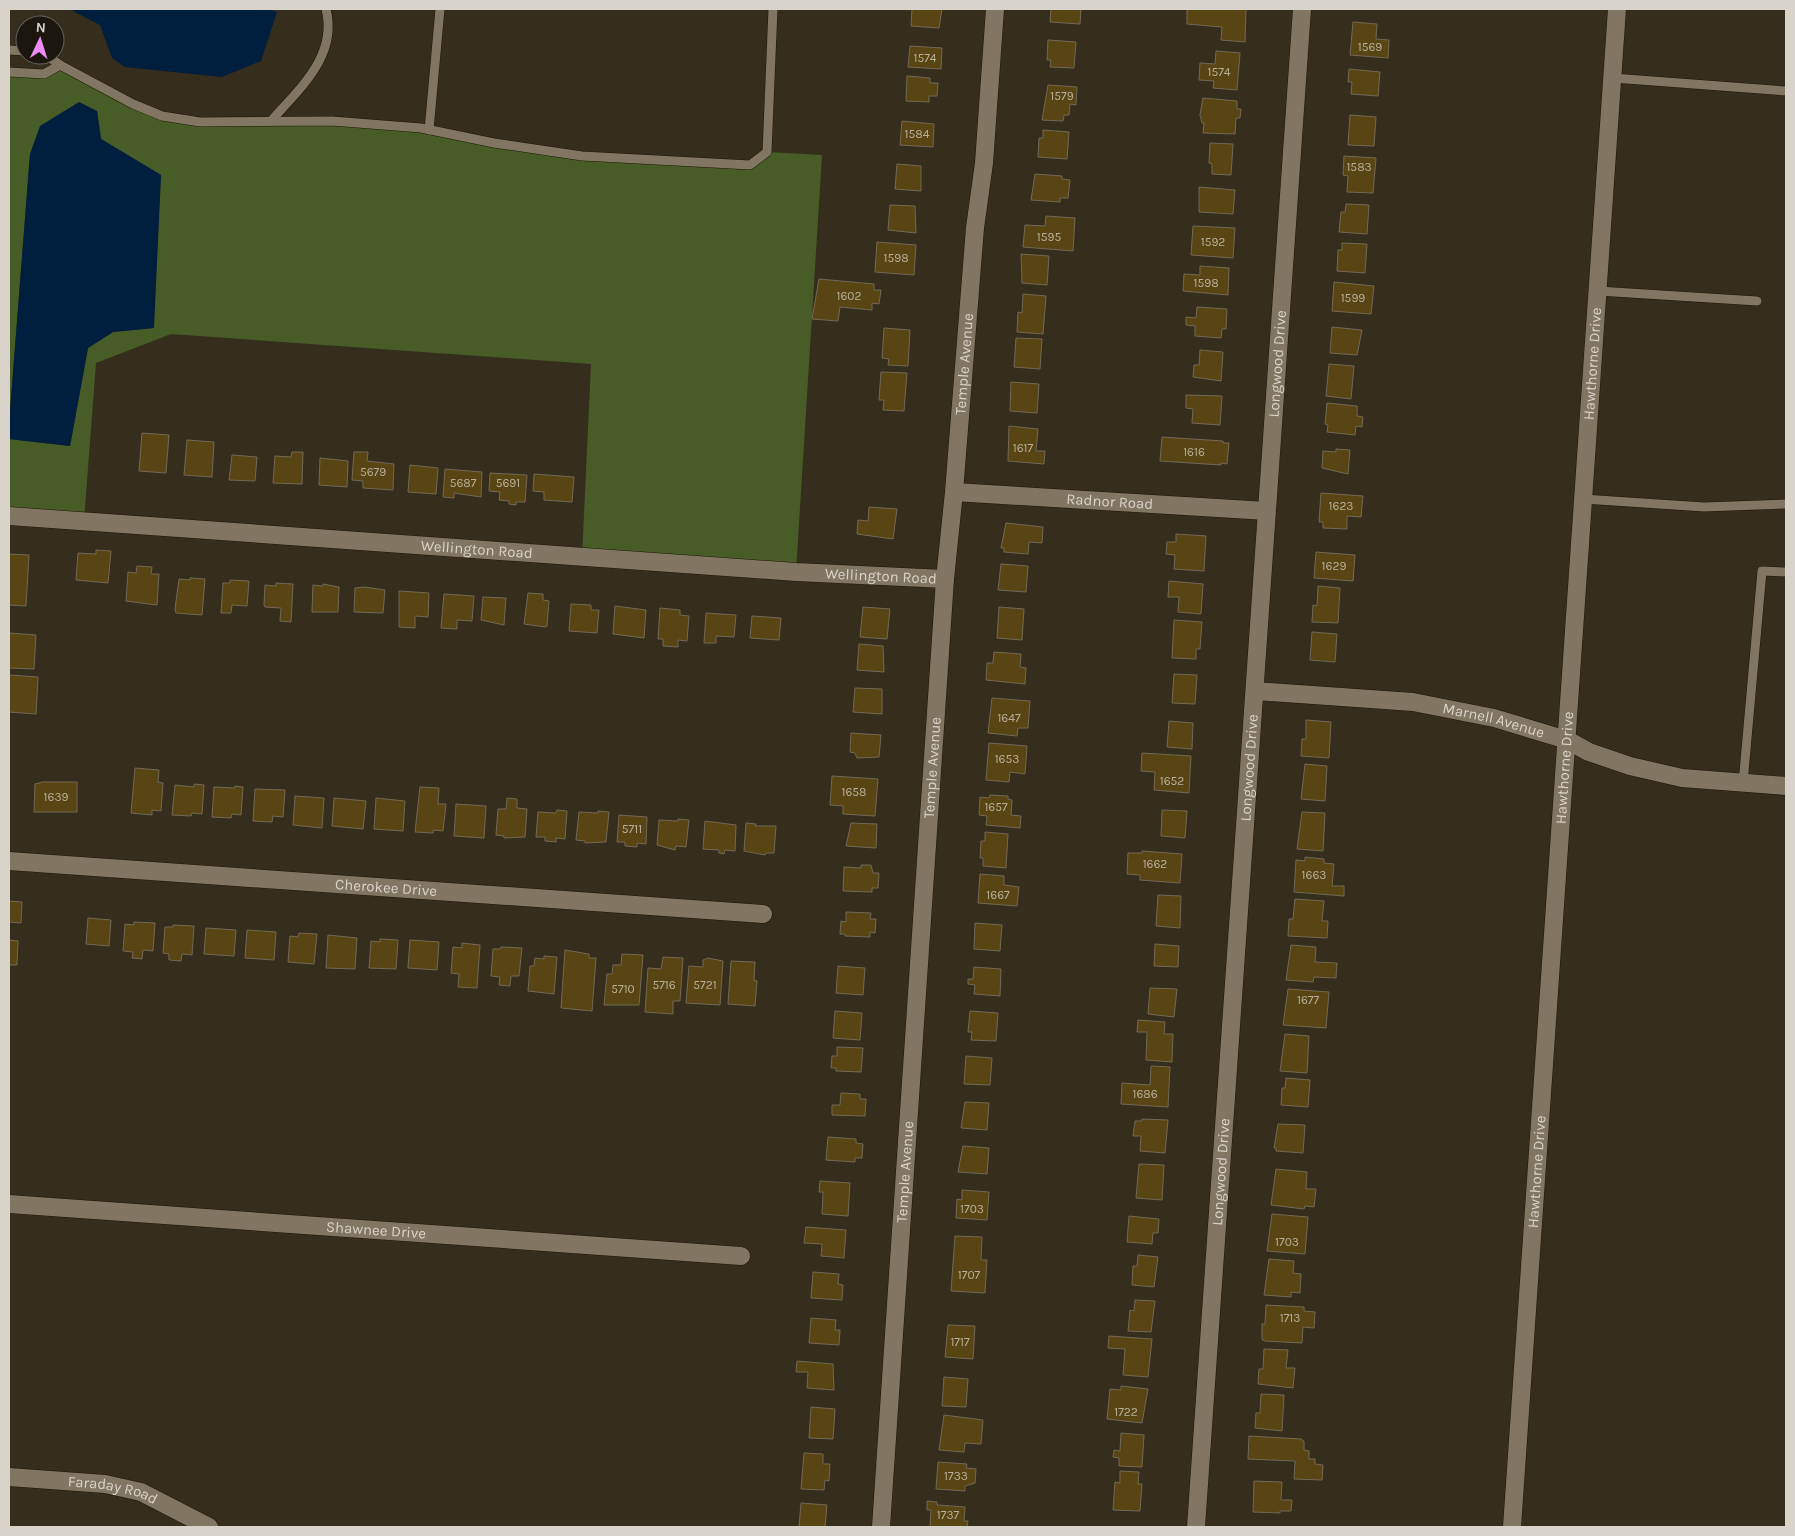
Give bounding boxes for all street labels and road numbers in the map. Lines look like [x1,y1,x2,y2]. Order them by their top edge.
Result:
street label: Hawthorne Drive [1580,307,1605,421]
street label: Longwood Drive [1264,310,1290,418]
street label: Temple Avenue [951,313,977,415]
street label: Radnor Road [1066,490,1154,513]
street label: Wellington Road [420,536,533,562]
street label: Wellington Road [825,564,937,588]
street label: Marnell Avenue [1441,699,1547,742]
street label: Hawthorne Drive [1552,711,1577,825]
street label: Longwood Drive [1236,714,1262,822]
street label: Temple Avenue [920,716,945,819]
street label: Cherokee Drive [335,875,438,900]
street label: Hawthorne Drive [1524,1115,1549,1229]
street label: Longwood Drive [1208,1118,1234,1226]
street label: Temple Avenue [893,1120,917,1223]
street label: Shawnee Drive [325,1218,427,1243]
street label: Faraday Road [67,1472,161,1508]

